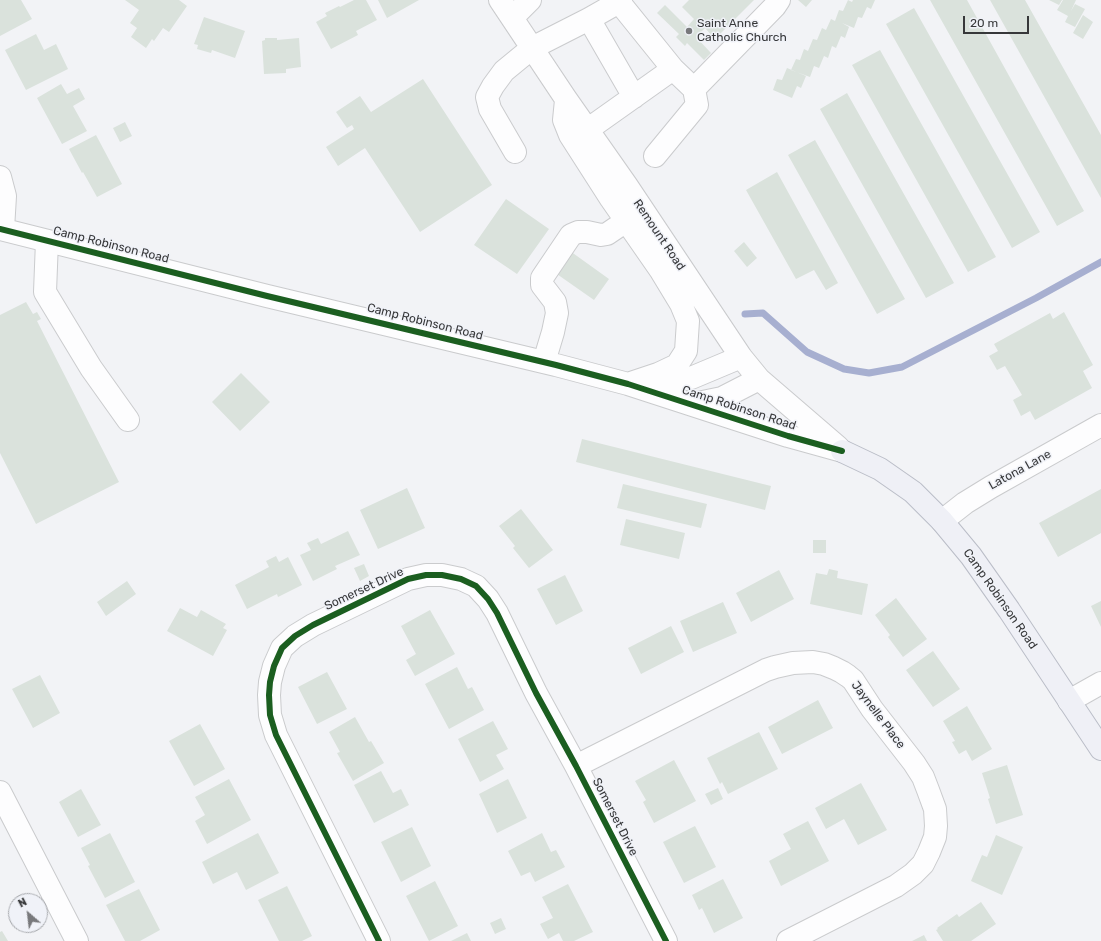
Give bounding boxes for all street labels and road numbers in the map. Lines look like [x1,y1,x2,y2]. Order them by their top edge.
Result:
street label: Remount Road [630,197,688,273]
street label: Camp Robinson Road [52,224,170,266]
street label: Camp Robinson Road [366,301,484,343]
street label: Camp Robinson Road [680,383,798,433]
street label: Latona Lane [986,447,1054,493]
street label: Camp Robinson Road [960,546,1040,652]
street label: Somerset Drive [322,564,406,614]
street label: Jaynelle Place [848,678,908,752]
street label: Somerset Drive [589,776,641,858]

